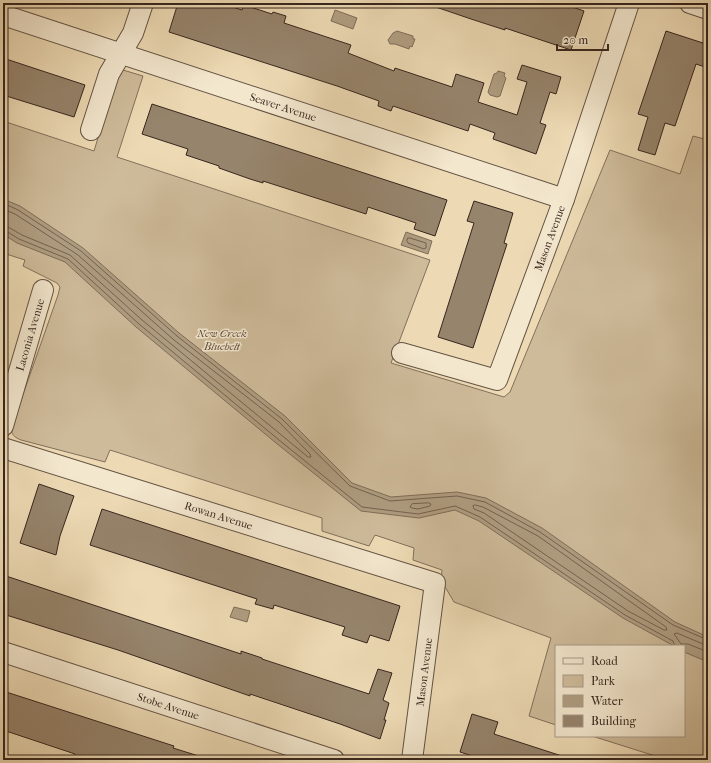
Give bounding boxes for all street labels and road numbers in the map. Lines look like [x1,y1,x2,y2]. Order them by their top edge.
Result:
street label: Seaver Avenue [248,90,319,125]
street label: Mason Avenue [532,203,568,273]
street label: Laconia Avenue [13,297,47,373]
street label: Rowan Avenue [183,499,255,533]
street label: Mason Avenue [414,636,435,707]
street label: Stobe Avenue [136,690,201,723]

